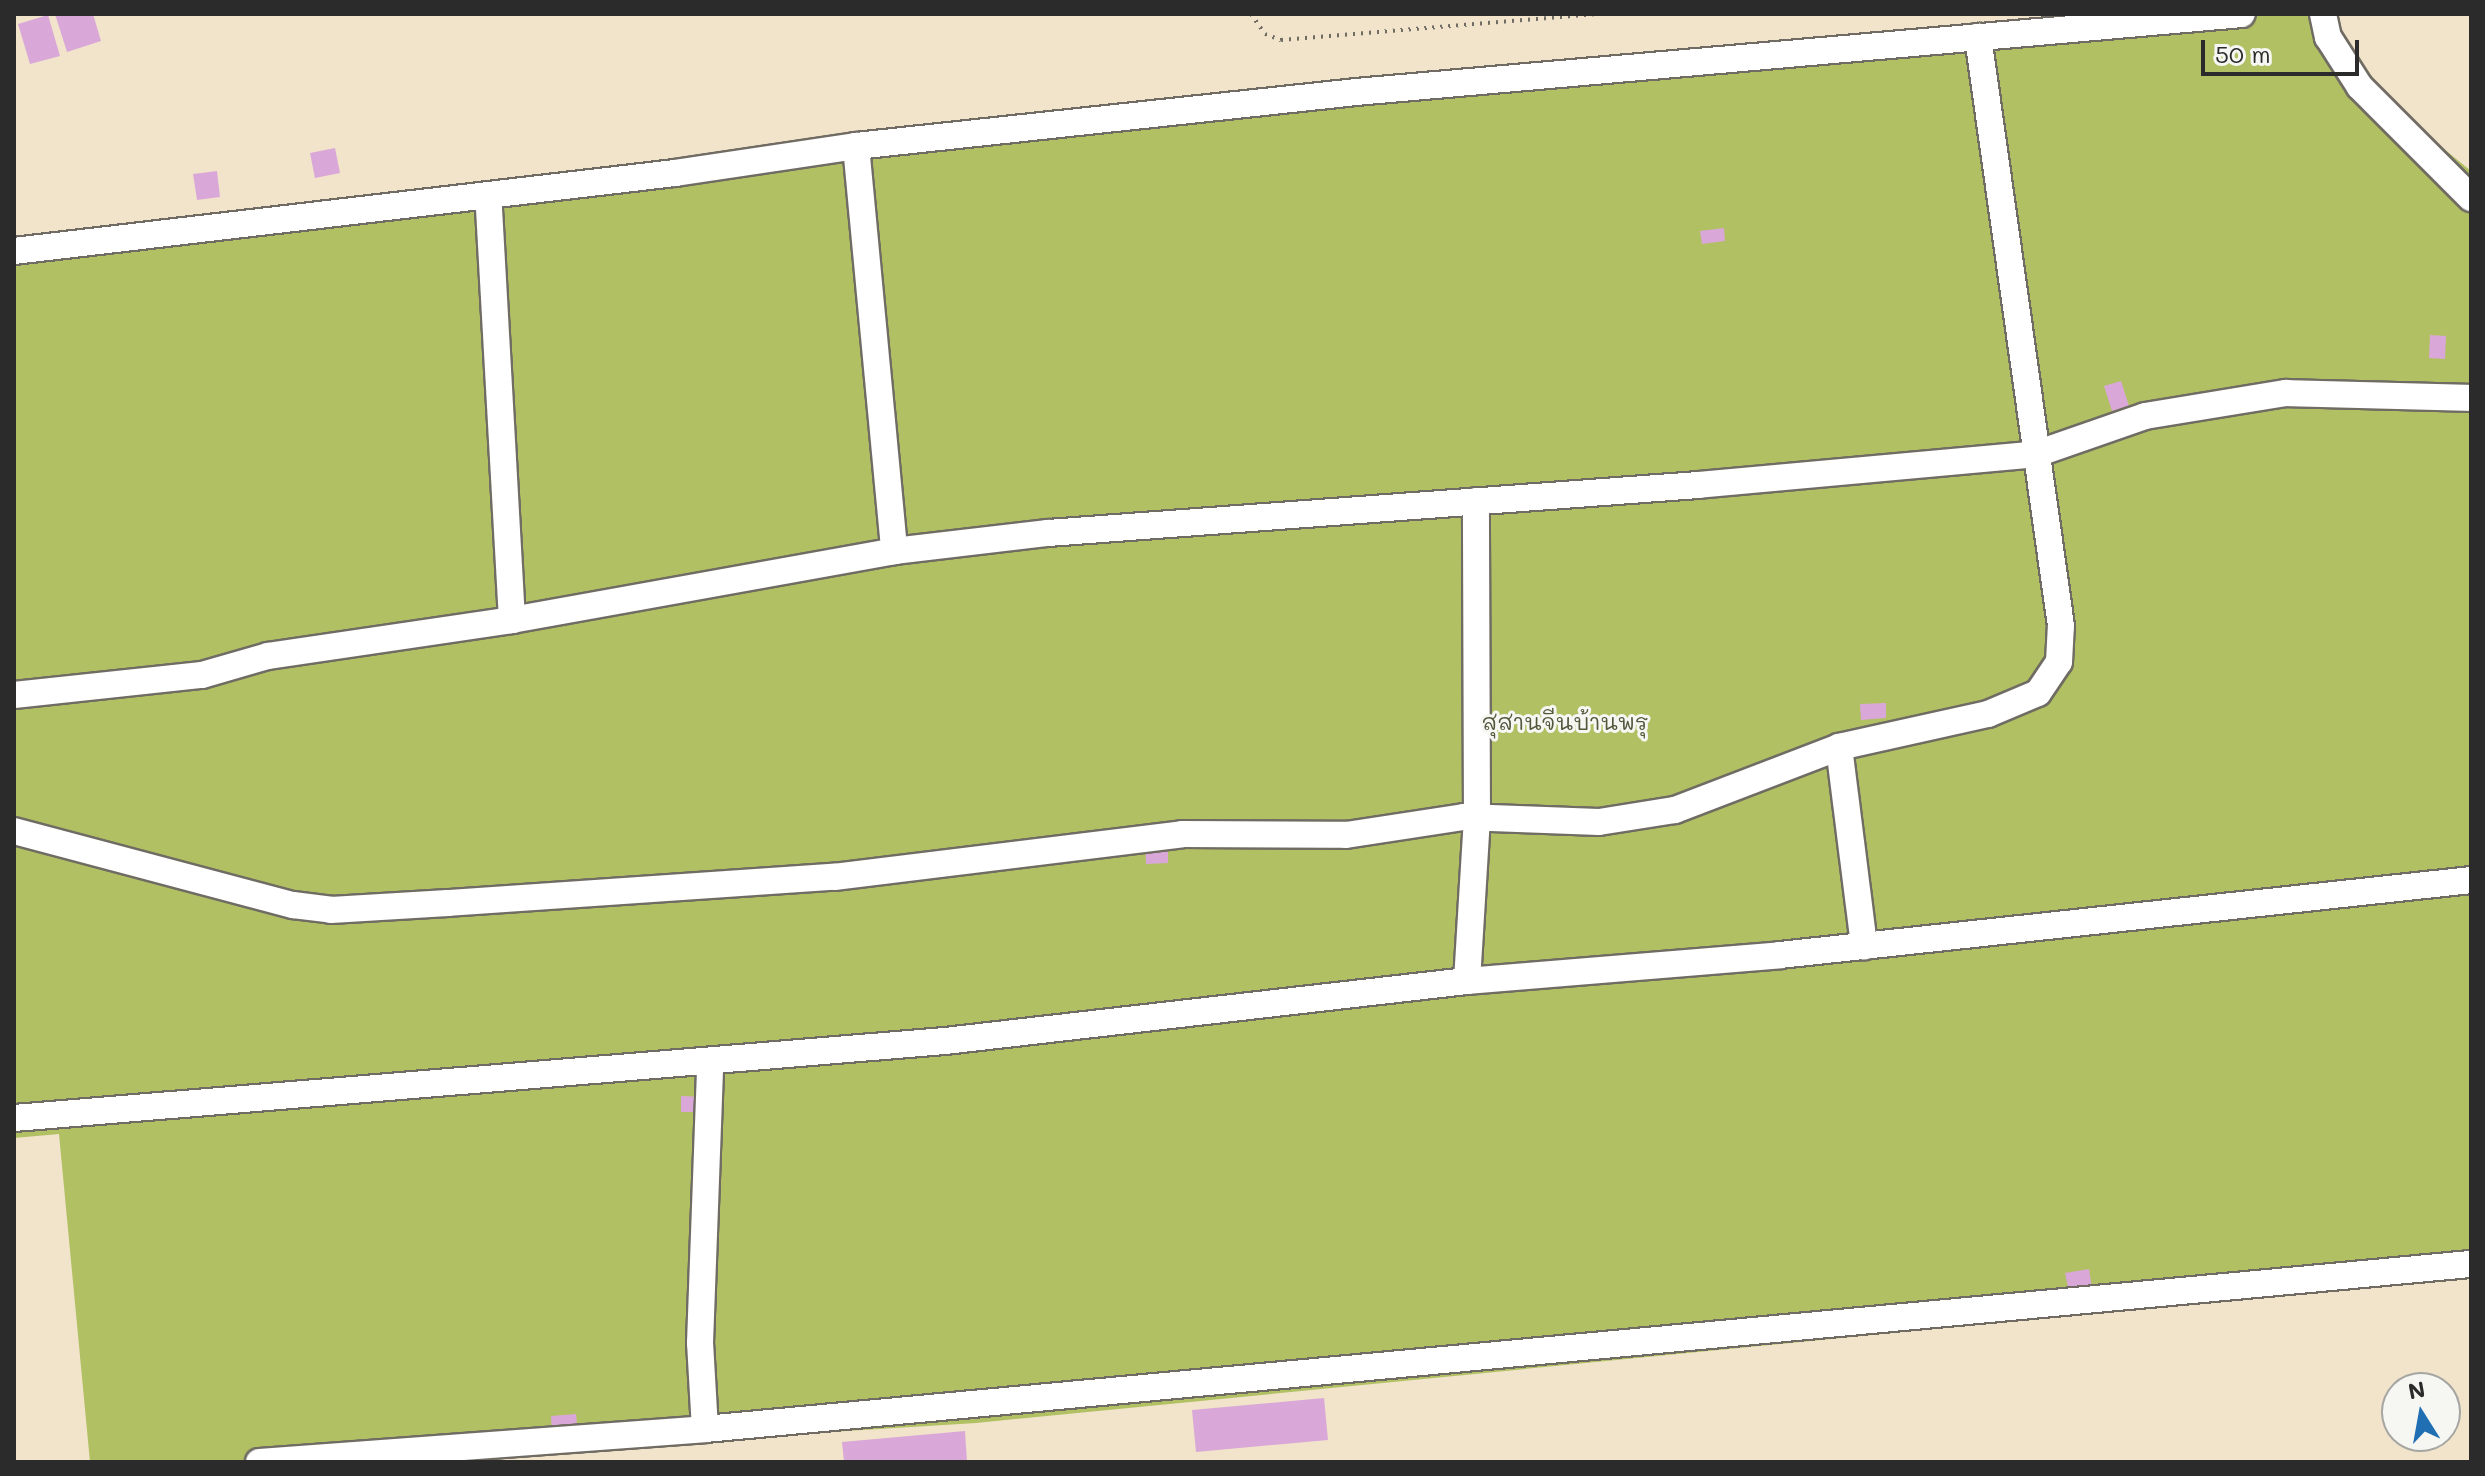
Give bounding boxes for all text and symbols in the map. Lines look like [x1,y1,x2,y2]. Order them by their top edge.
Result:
scale bar [2205,24,2363,74]
text: 50 m [2215,38,2271,69]
park label: สุสานจีนบ้านพรุ [1481,709,1649,735]
north arrow [2381,1372,2461,1452]
text: N [2406,1374,2428,1406]

